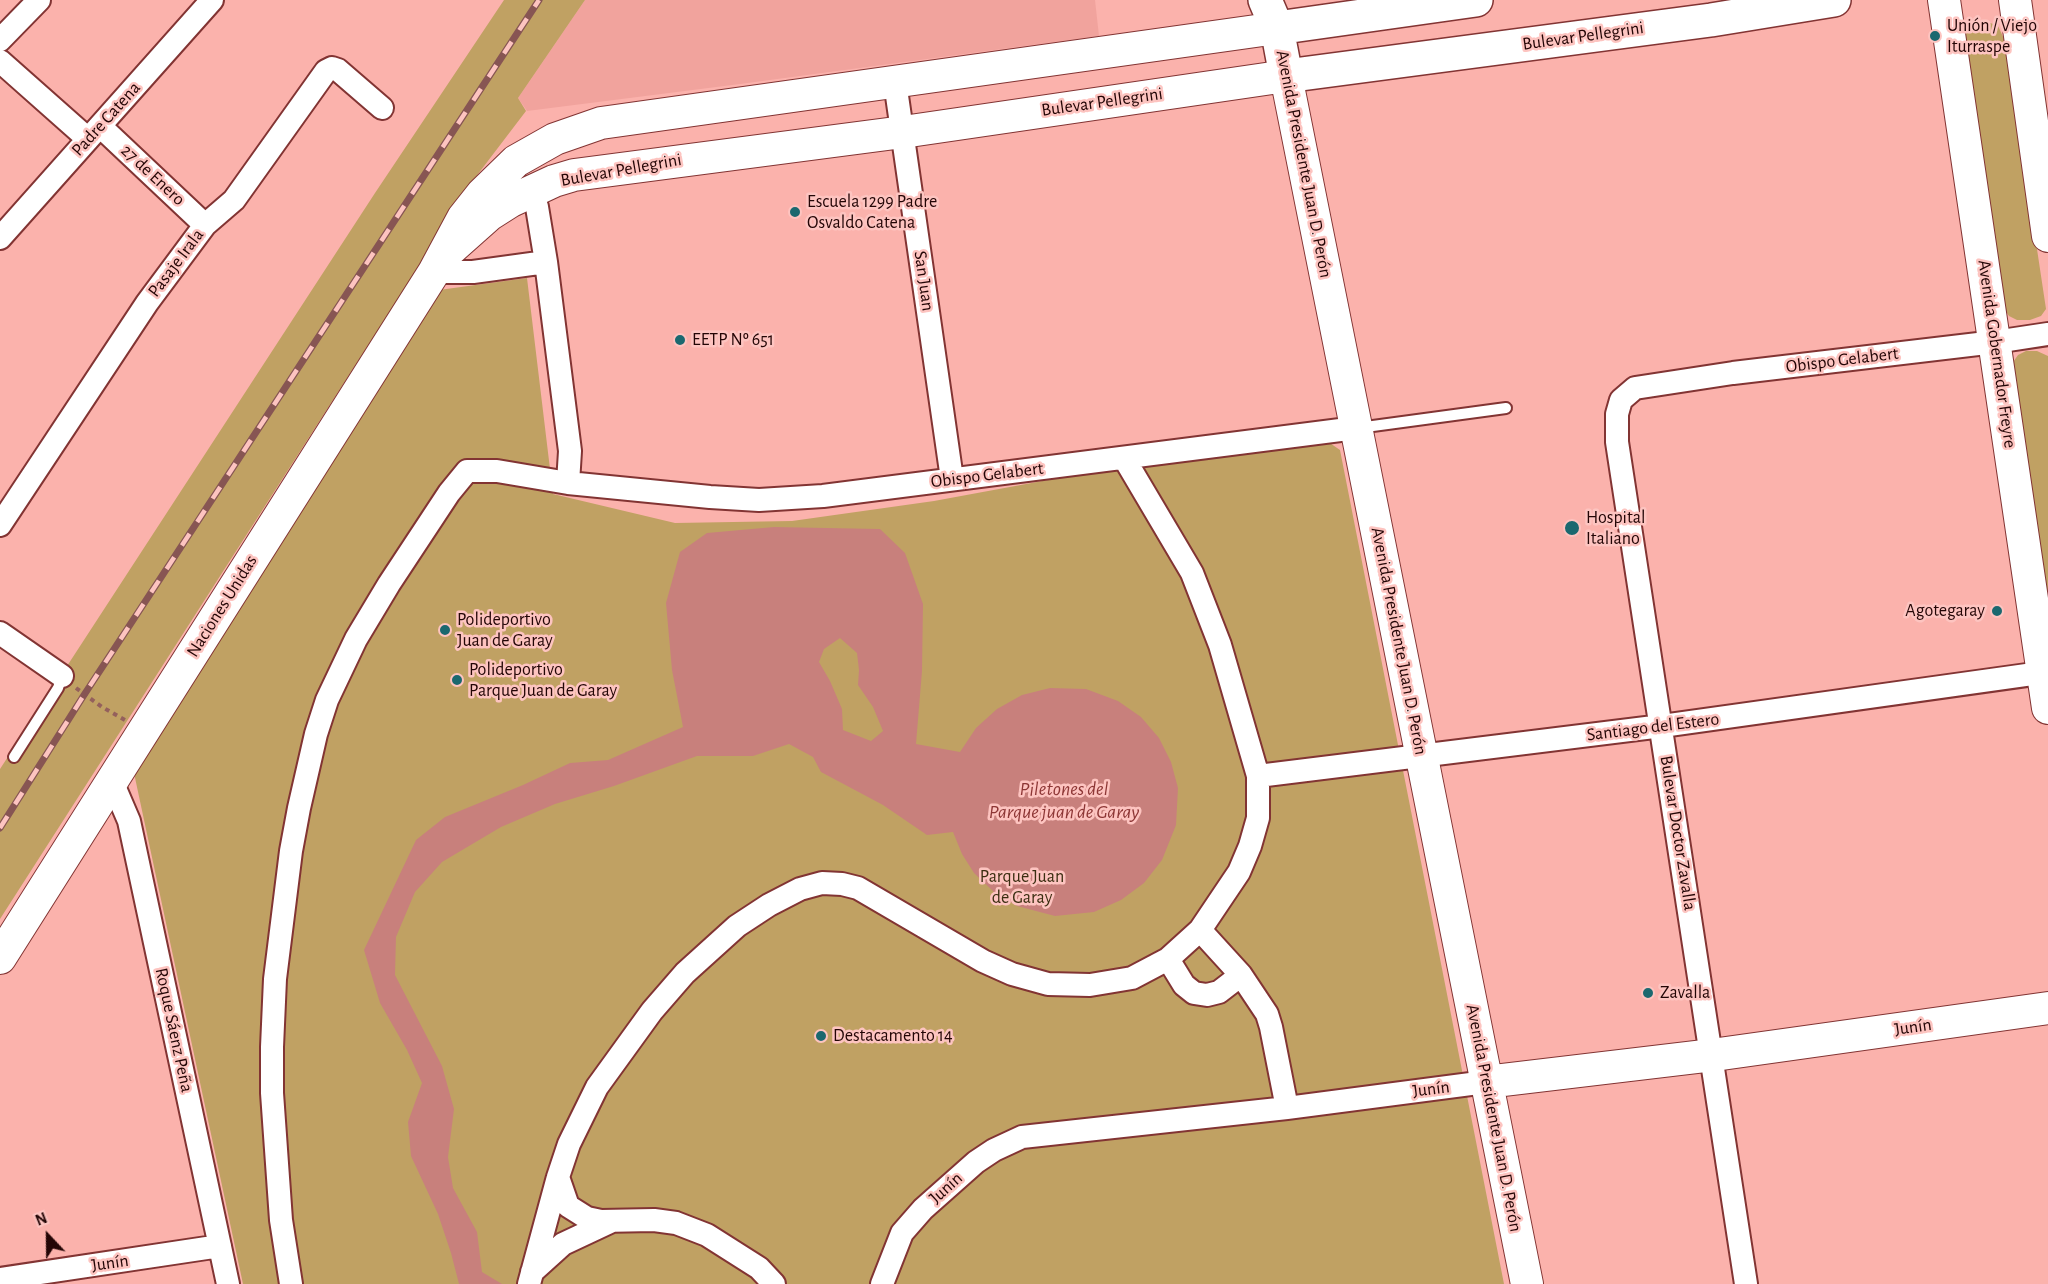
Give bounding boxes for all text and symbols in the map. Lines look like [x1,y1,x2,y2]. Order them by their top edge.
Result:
place label: Unión / Viejo Iturraspe [1947,15,2037,57]
street label: Bulevar Pellegrini [1521,17,1645,55]
marker: Unión / Viejo Iturraspe [1928,29,1942,43]
street label: Avenida Presidente Juan D. Perón [1271,48,1337,280]
street label: Padre Catena [67,77,145,161]
street label: Bulevar Pellegrini [1040,83,1164,121]
street label: 27 de Enero [116,140,190,210]
street label: Bulevar Pellegrini [559,149,683,191]
place label: Escuela 1299 Padre Osvaldo Catena [807,191,937,234]
marker: Escuela 1299 Padre Osvaldo Catena [788,205,802,219]
street label: Pasaje Irala [143,225,209,301]
street label: San Juan [909,250,939,312]
street label: Avenida Gobernador Freyre [1973,258,2021,450]
place label: EETP Nº 651 [692,329,774,351]
marker: EETP Nº 651 [673,333,687,347]
street label: Obispo Gelabert [1784,342,1900,378]
street label: Obispo Gelabert [929,457,1045,493]
place label: Hospital Italiano [1586,507,1645,550]
marker: Hospital Italiano [1563,519,1581,537]
street label: Avenida Presidente Juan D. Perón [1366,525,1432,757]
street label: Naciones Unidas [182,551,262,661]
place label: Agotegaray [1905,600,1985,622]
marker: Agotegaray [1990,604,2004,618]
place label: Polideportivo Juan de Garay [457,609,553,652]
marker: Polideportivo Juan de Garay [438,623,452,637]
place label: Polideportivo Parque Juan de Garay [469,659,617,702]
marker: Polideportivo Parque Juan de Garay [450,673,464,687]
street label: Santiago del Estero [1586,708,1720,746]
street label: Bulevar Doctor Zavalla [1655,754,1701,912]
water label: Piletones del Parque juan de Garay [989,777,1139,824]
park label: Parque Juan de Garay [980,866,1064,908]
street label: Roque Sáenz Peña [150,966,198,1094]
place label: Zavalla [1660,982,1710,1004]
marker: Zavalla [1641,986,1655,1000]
street label: Avenida Presidente Juan D. Perón [1461,1002,1527,1234]
street label: Junín [1893,1014,1933,1040]
place label: Destacamento 14 [833,1025,953,1047]
marker: Destacamento 14 [814,1029,828,1043]
street label: Junín [1411,1076,1451,1102]
street label: Junín [925,1167,967,1209]
north arrow [18,1206,78,1266]
text: N [33,1210,49,1229]
street label: Junín [90,1250,130,1276]

